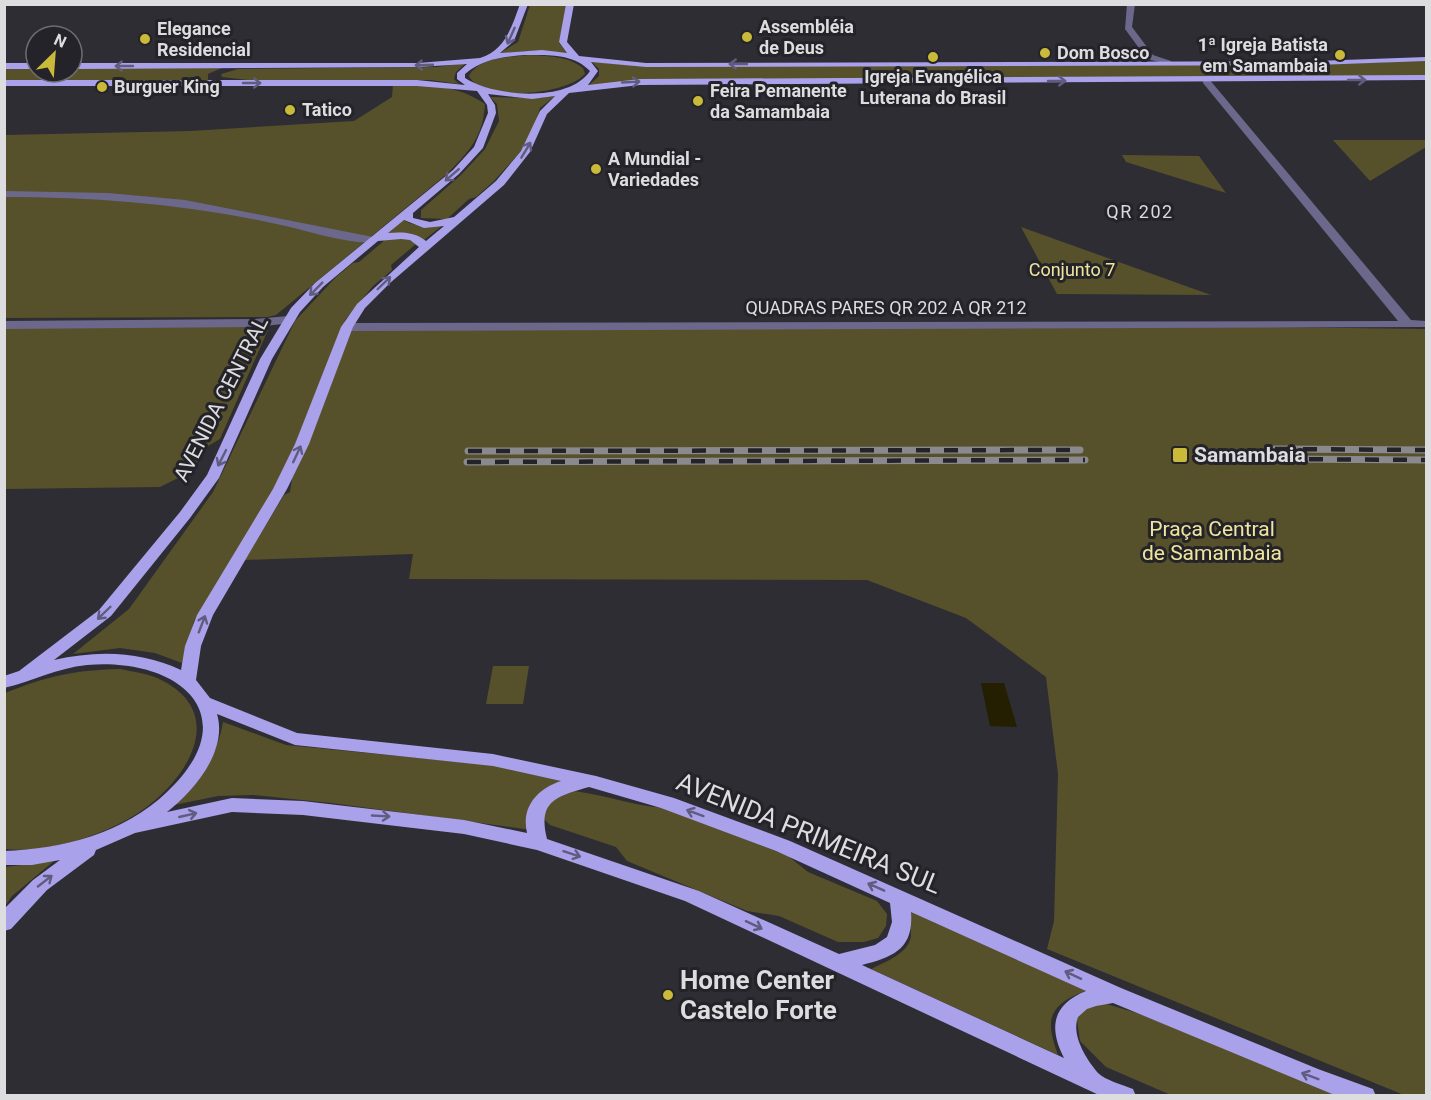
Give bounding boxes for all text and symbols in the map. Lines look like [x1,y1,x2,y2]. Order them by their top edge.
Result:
place label: Assembléia de Deus [759,16,854,58]
place label: Elegance Residencial [157,18,251,60]
north arrow [24,24,84,84]
one-way arrow [505,26,516,44]
text: N [51,30,69,52]
marker: Assembléia de Deus [740,30,754,44]
marker: Elegance Residencial [138,32,152,46]
place label: 1ª Igreja Batista em Samambaia [1198,34,1328,76]
place label: Dom Bosco [1057,42,1149,63]
marker: Dom Bosco [1038,46,1052,60]
marker: 1ª Igreja Batista em Samambaia [1333,48,1347,62]
marker: Igreja Evangélica Luterana do Brasil [926,50,940,64]
one-way arrow [729,58,749,70]
one-way arrow [415,59,435,70]
one-way arrow [115,60,135,72]
place label: Igreja Evangélica Luterana do Brasil [860,66,1006,108]
one-way arrow [1347,74,1367,86]
one-way arrow [1047,75,1067,87]
place label: Burguer King [114,76,220,97]
one-way arrow [241,77,261,89]
one-way arrow [621,77,641,88]
marker: Burguer King [95,80,109,94]
place label: Feira Pemanente da Samambaia [710,80,847,122]
marker: Feira Pemanente da Samambaia [691,94,705,108]
place label: Tatico [302,99,352,120]
marker: Tatico [283,103,297,117]
one-way arrow [520,142,532,159]
place label: A Mundial - Variedades [608,148,701,190]
marker: A Mundial - Variedades [589,162,603,176]
one-way arrow [445,168,460,182]
district label: QR 202 [1106,201,1174,222]
park label: Conjunto 7 [1029,259,1115,280]
one-way arrow [377,275,392,290]
one-way arrow [308,282,323,297]
street label: QUADRAS PARES QR 202 A QR 212 [745,297,1027,318]
street label: AVENIDA CENTRAL [169,312,273,486]
place label: Samambaia [1194,443,1306,467]
one-way arrow [291,446,303,464]
marker: Samambaia [1171,446,1189,464]
one-way arrow [216,449,228,467]
park label: Praça Central de Samambaia [1142,517,1282,565]
one-way arrow [97,606,112,620]
one-way arrow [197,615,208,634]
street label: AVENIDA PRIMEIRA SUL [672,766,946,900]
one-way arrow [687,807,705,818]
one-way arrow [178,808,197,820]
one-way arrow [371,811,391,822]
one-way arrow [562,850,581,861]
one-way arrow [37,875,53,888]
one-way arrow [867,881,885,892]
one-way arrow [744,919,762,931]
place label: Home Center Castelo Forte [680,965,837,1025]
one-way arrow [1064,969,1082,981]
marker: Home Center Castelo Forte [661,988,675,1002]
one-way arrow [1302,1070,1320,1081]

